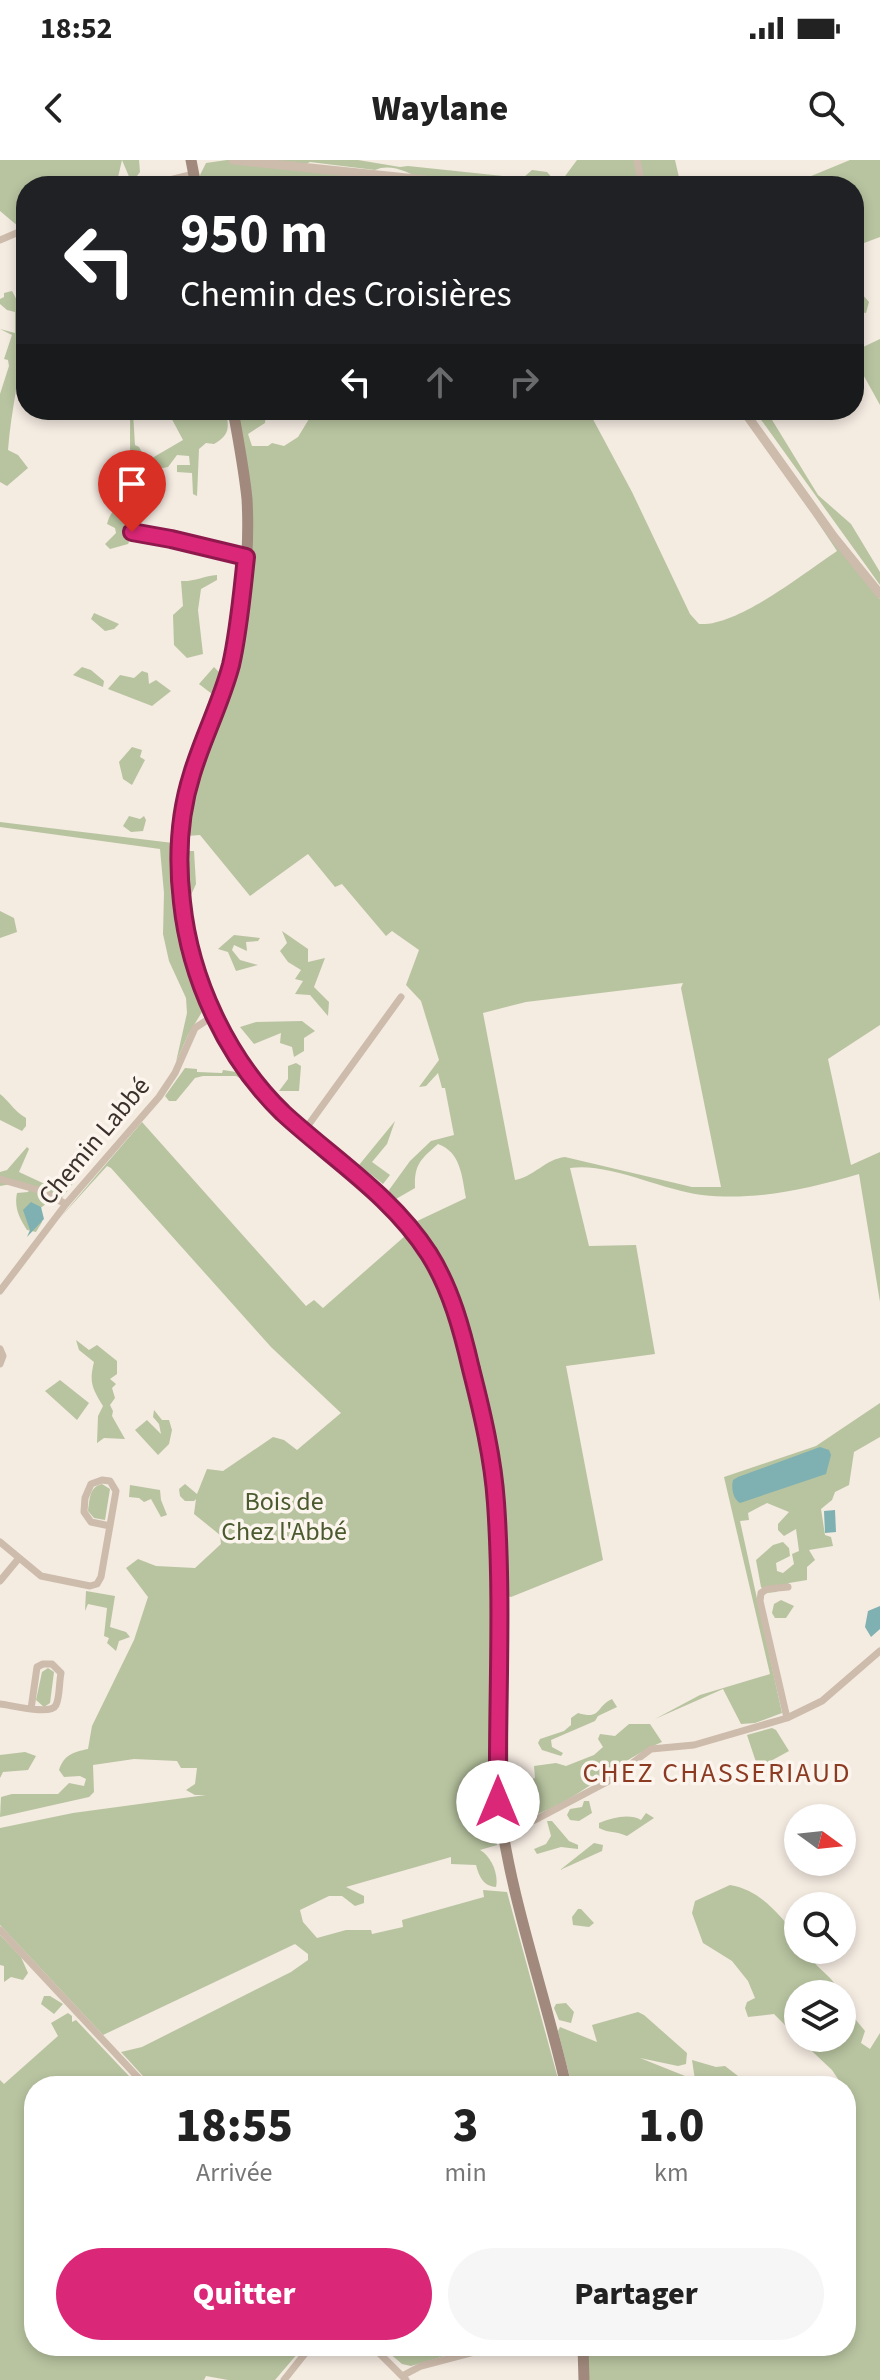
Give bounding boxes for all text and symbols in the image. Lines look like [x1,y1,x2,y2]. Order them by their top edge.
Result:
text: 18:52 [40,7,112,50]
text: Waylane [372,83,508,134]
icon: back [32,86,76,130]
icon: search [804,86,848,130]
text: 950 m [180,195,328,274]
icon: left [48,208,152,312]
text: Chemin des Croisières [180,269,512,320]
icon: left [334,360,378,404]
icon: ahead [418,360,462,404]
icon: right [502,360,546,404]
pin [98,450,166,532]
icon: arrive [110,462,154,506]
street label: Chemin Labbé [29,1069,159,1213]
park label: Bois de Chez l'Abbé [221,1483,347,1550]
district label: CHEZ CHASSERIAUD [583,1753,851,1793]
position arrow [456,1760,540,1844]
north arrow [784,1804,856,1876]
map controls [784,1804,856,2052]
button: search [784,1892,856,1964]
button: layers [784,1980,856,2052]
text: 18:55 [176,2092,293,2160]
text: 3 [453,2092,478,2160]
text: 1.0 [638,2092,704,2160]
text: Arrivée [196,2154,272,2191]
text: min [445,2154,487,2191]
text: km [654,2154,689,2191]
button: Quitter [56,2248,432,2340]
button: Partager [448,2248,824,2340]

